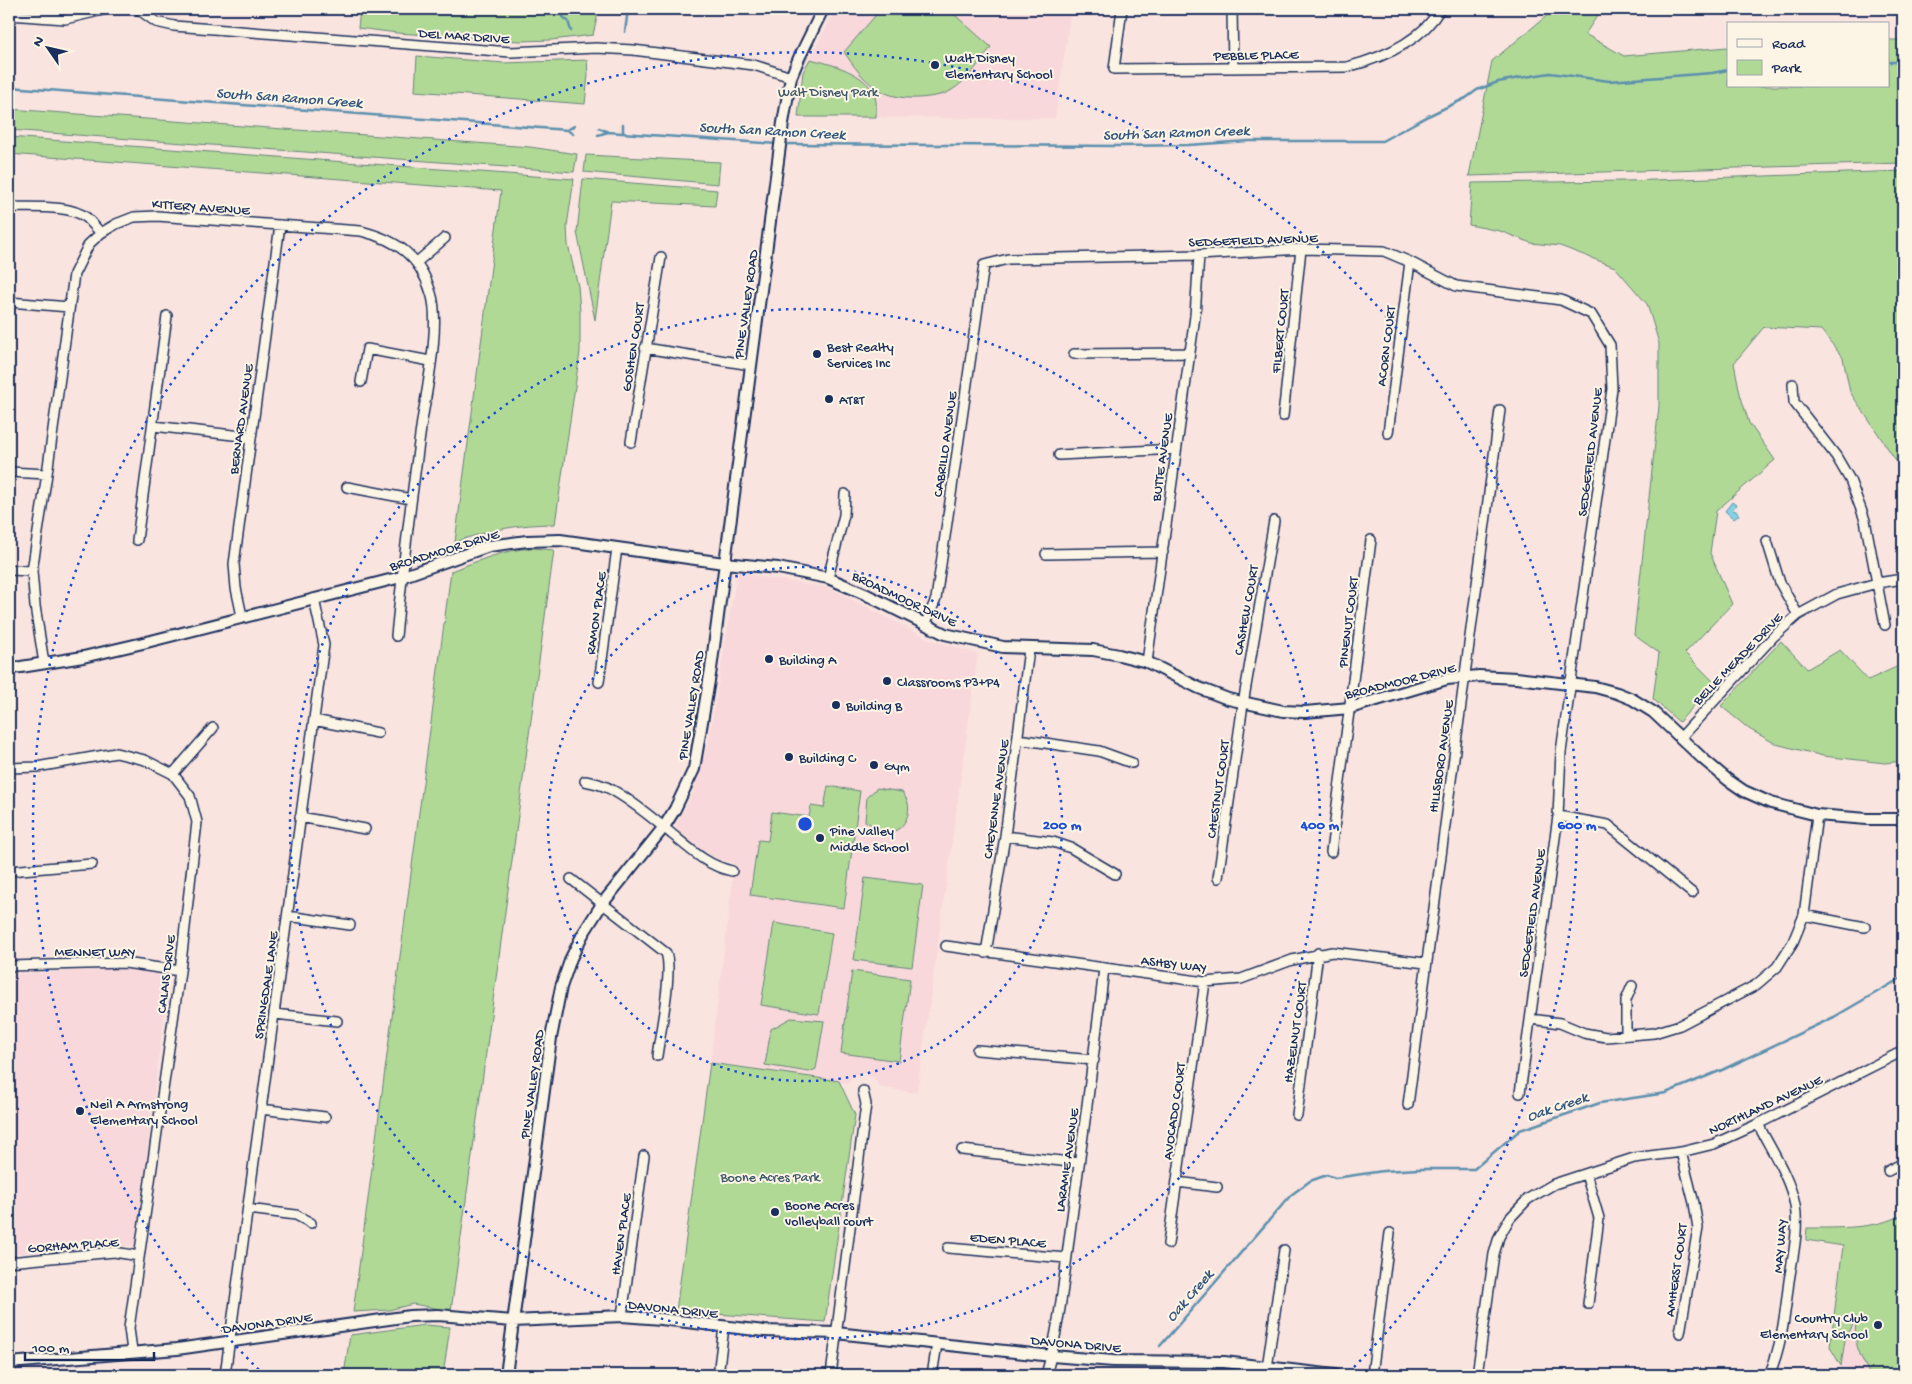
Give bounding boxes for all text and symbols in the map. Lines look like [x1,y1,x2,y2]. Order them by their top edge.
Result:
north arrow [22,22,72,72]
legend [1727,22,1890,88]
street label: DEL MAR DRIVE [417,26,511,49]
text: N [30,34,49,51]
text: Road [1772,36,1806,54]
street label: PEBBLE PLACE [1212,47,1300,66]
place label: Walt Disney Elementary School [945,51,1053,84]
marker: Walt Disney Elementary School [929,59,941,71]
text: Park [1771,60,1802,78]
water label: South San Ramon Creek [215,85,364,113]
park label: Walt Disney Park [778,85,880,102]
water label: South San Ramon Creek [698,119,847,145]
water label: South San Ramon Creek [1103,122,1251,146]
street label: KITTERY AVENUE [151,197,252,220]
street label: SEDGEFIELD AVENUE [1188,231,1319,252]
street label: PINE VALLEY ROAD [731,248,764,361]
street label: FILBERT COURT [1269,288,1294,375]
street label: GOSHEN COURT [619,301,650,393]
street label: ACORN COURT [1374,305,1401,387]
place label: Best Realty Services Inc [826,340,894,373]
marker: Best Realty Services Inc [811,348,823,360]
street label: BERNARD AVENUE [226,362,259,477]
street label: SEDGEFIELD AVENUE [1575,386,1608,518]
street label: CABRILLO AVENUE [931,389,962,498]
marker: AT&T [823,393,835,405]
place label: AT&T [839,393,865,410]
street label: BUTTE AVENUE [1149,411,1178,503]
street label: BROADMOOR DRIVE [387,526,503,576]
street label: CASHEW COURT [1231,564,1264,657]
street label: BROADMOOR DRIVE [848,568,960,633]
street label: RAMON PLACE [583,570,612,656]
street label: PINENUT COURT [1335,575,1364,670]
street label: BELLE MEADE DRIVE [1689,609,1788,710]
street label: PINE VALLEY ROAD [675,649,710,762]
marker: Building A [763,653,775,665]
place label: Building A [778,653,837,670]
street label: BROADMOOR DRIVE [1342,660,1459,705]
marker: Classrooms P3+P4 [881,675,893,687]
place label: Classrooms P3+P4 [897,675,1000,692]
street label: HILLSBORO AVENUE [1426,698,1459,814]
marker: Building B [830,699,842,711]
place label: Building B [845,699,903,716]
street label: CHEYENNE AVENUE [981,737,1014,860]
street label: CHESTNUT COURT [1204,739,1235,840]
marker: Building C [783,751,795,763]
place label: Building C [798,751,857,768]
marker: Gym [868,759,880,771]
place label: Gym [884,759,910,776]
centre of rings [796,815,814,833]
text: 200 m [1043,817,1082,835]
text: 400 m [1300,817,1340,835]
text: 600 m [1558,817,1597,835]
place label: Pine Valley Middle School [829,824,909,857]
marker: Pine Valley Middle School [814,832,826,844]
street label: SEDGEFIELD AVENUE [1516,847,1551,979]
street label: SPRINGDALE LANE [251,929,284,1040]
street label: CALAIS DRIVE [154,933,181,1014]
street label: MENNET WAY [55,945,135,962]
street label: ASHBY WAY [1140,953,1208,978]
street label: HAZELNUT COURT [1281,980,1312,1084]
street label: PINE VALLEY ROAD [517,1028,550,1141]
street label: AVOCADO COURT [1160,1061,1191,1161]
street label: NORTHLAND AVENUE [1706,1072,1827,1140]
water label: Oak Creek [1525,1089,1592,1127]
place label: Neil A Armstrong Elementary School [90,1097,198,1130]
marker: Neil A Armstrong Elementary School [74,1105,86,1117]
street label: LARAMIE AVENUE [1053,1106,1084,1213]
park label: Boone Acres Park [719,1170,821,1187]
street label: HAVEN PLACE [608,1191,637,1276]
place label: Boone Acres volleyball court [784,1198,874,1231]
marker: Boone Acres volleyball court [769,1206,781,1218]
street label: MAY WAY [1771,1218,1792,1274]
street label: AMHERST COURT [1663,1222,1693,1318]
street label: EDEN PLACE [969,1230,1048,1253]
street label: GORHAM PLACE [27,1235,121,1258]
water label: Oak Creek [1163,1266,1219,1326]
street label: DAVONA DRIVE [626,1297,720,1324]
street label: DAVONA DRIVE [220,1310,315,1339]
place label: Country Club Elementary School [1760,1311,1869,1344]
marker: Country Club Elementary School [1872,1319,1884,1331]
scale bar [25,1329,154,1361]
street label: DAVONA DRIVE [1029,1333,1123,1358]
text: 100 m [31,1340,70,1358]

